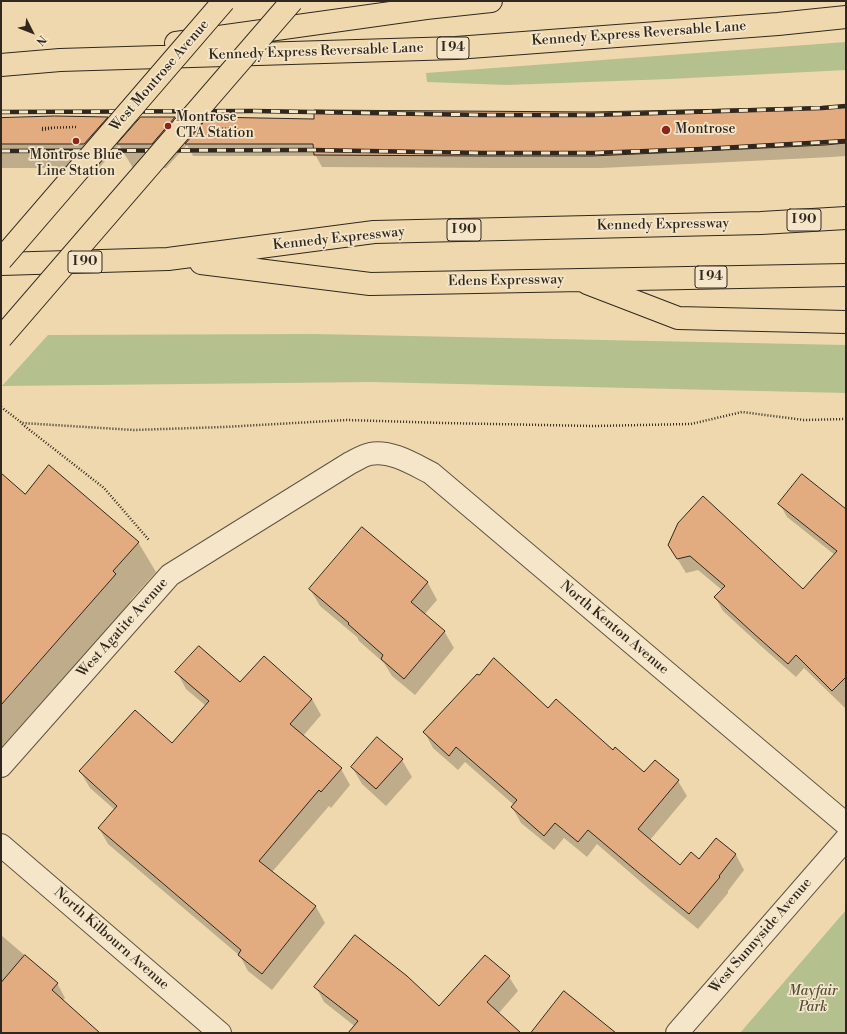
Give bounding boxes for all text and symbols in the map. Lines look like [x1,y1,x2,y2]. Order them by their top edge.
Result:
north arrow [12,12,52,52]
street label: West Montrose Avenue [107,17,213,135]
street label: Kennedy Express Reversable Lane [531,18,747,50]
text: N [33,32,49,48]
road number: I 94 [437,37,469,59]
street label: Kennedy Express Reversable Lane [208,40,424,64]
place label: Montrose CTA Station [176,110,254,142]
marker: Montrose CTA Station [163,121,173,131]
place label: Montrose [675,122,735,138]
marker: Montrose [660,124,672,136]
marker: Montrose Blue Line Station [71,136,81,146]
place label: Montrose Blue Line Station [30,148,122,180]
road number: I 90 [787,209,821,231]
street label: Kennedy Expressway [597,215,729,235]
road number: I 90 [447,219,481,241]
street label: Kennedy Expressway [272,224,406,254]
road number: I 90 [68,251,102,273]
road number: I 94 [695,266,727,288]
street label: Edens Expressway [448,272,564,290]
street label: West Agatite Avenue [74,575,172,681]
street label: North Kenton Avenue [556,578,672,678]
street label: West Sunnyside Avenue [706,875,816,997]
street label: North Kilbourn Avenue [50,884,172,994]
park label: Mayfair Park [788,984,838,1016]

